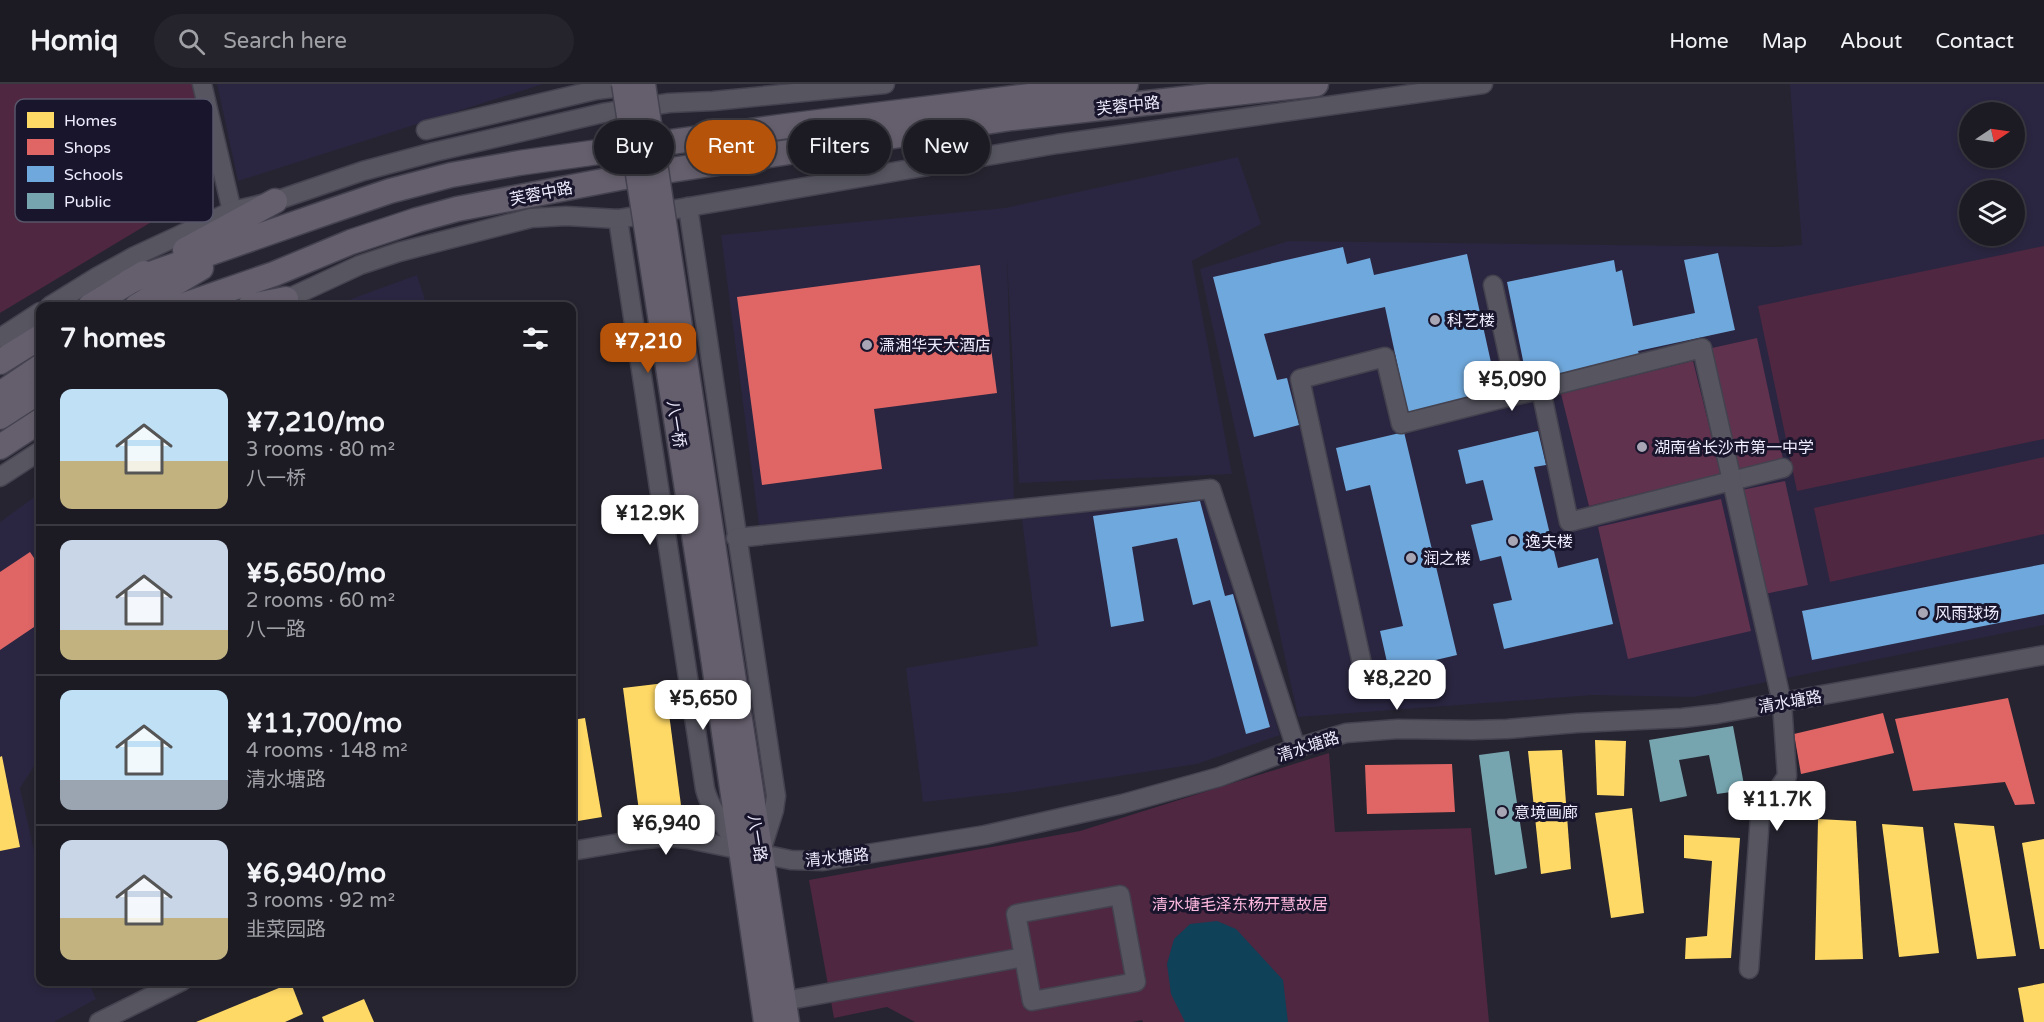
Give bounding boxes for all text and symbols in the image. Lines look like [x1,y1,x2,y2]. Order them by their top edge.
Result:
search box [154,14,574,68]
text: Homiq [30,24,118,58]
icon: search [175,25,208,58]
text: Search here [223,28,347,54]
text: Home [1669,29,1729,54]
text: Map [1762,29,1807,54]
text: About [1840,29,1902,54]
text: Contact [1935,29,2014,54]
street label: 芙蓉中路 [1095,93,1161,119]
legend [15,99,213,222]
north arrow [1959,102,2025,168]
map controls [1959,102,2025,246]
text: Homes [64,111,117,131]
chip: Buy [594,120,674,174]
chip: Rent [686,120,776,174]
chip: Filters [788,120,891,174]
chip: New [903,120,990,174]
text: Shops [64,138,111,158]
text: Schools [64,165,123,185]
street label: 芙蓉中路 [508,178,575,210]
button: layers [1959,180,2025,246]
text: Public [64,192,111,212]
place label: 科艺楼 [1447,311,1495,331]
marker: 科艺楼 [1428,313,1442,327]
icon: filters [519,322,552,355]
text: 7 homes [60,323,166,354]
pin: ¥7,210 [599,323,697,374]
text: ¥7,210 [614,330,682,354]
place label: 潇湘华天大酒店 [879,336,991,356]
marker: 潇湘华天大酒店 [860,338,874,352]
pin: ¥5,090 [1463,361,1561,412]
text: ¥5,090 [1478,368,1546,392]
street label: 八一桥 [662,399,690,449]
text: ¥7,210/mo [246,407,385,438]
icon: home [108,413,180,485]
text: 3 rooms · 80 m² [246,438,395,462]
place label: 湖南省长沙市第一中学 [1654,438,1814,458]
marker: 湖南省长沙市第一中学 [1635,440,1649,454]
text: 八一桥 [246,467,306,491]
pin: ¥12.9K [601,495,699,546]
text: ¥12.9K [615,502,685,526]
place label: 逸夫楼 [1525,532,1573,552]
marker: 逸夫楼 [1506,534,1520,548]
place label: 润之楼 [1423,549,1471,569]
marker: 润之楼 [1404,551,1418,565]
text: ¥5,650/mo [246,558,386,589]
icon: home [108,564,180,636]
text: 2 rooms · 60 m² [246,589,395,613]
place label: 风雨球场 [1935,604,1999,624]
marker: 风雨球场 [1916,606,1930,620]
text: 八一路 [246,618,306,642]
pin: ¥8,220 [1348,660,1446,711]
text: ¥8,220 [1363,667,1431,691]
pin: ¥5,650 [654,680,752,731]
text: ¥5,650 [669,687,737,711]
street label: 清水塘路 [1757,687,1823,717]
text: ¥11,700/mo [246,708,402,739]
icon: home [108,714,180,786]
street label: 清水塘路 [1275,728,1342,766]
text: 4 rooms · 148 m² [246,739,408,763]
text: 清水塘路 [246,768,326,792]
pin: ¥11.7K [1728,781,1826,832]
text: ¥11.7K [1742,788,1812,812]
place label: 意境画廊 [1514,803,1578,823]
pin: ¥6,940 [617,805,715,856]
marker: 意境画廊 [1495,805,1509,819]
text: ¥6,940 [632,812,700,836]
street label: 八一路 [743,813,771,863]
street label: 清水塘路 [804,845,870,871]
text: ¥6,940/mo [246,858,386,889]
icon: home [108,864,180,936]
text: 3 rooms · 92 m² [246,889,395,913]
park label: 清水塘毛泽东杨开慧故居 [1152,895,1328,915]
text: 韭菜园路 [246,918,326,942]

